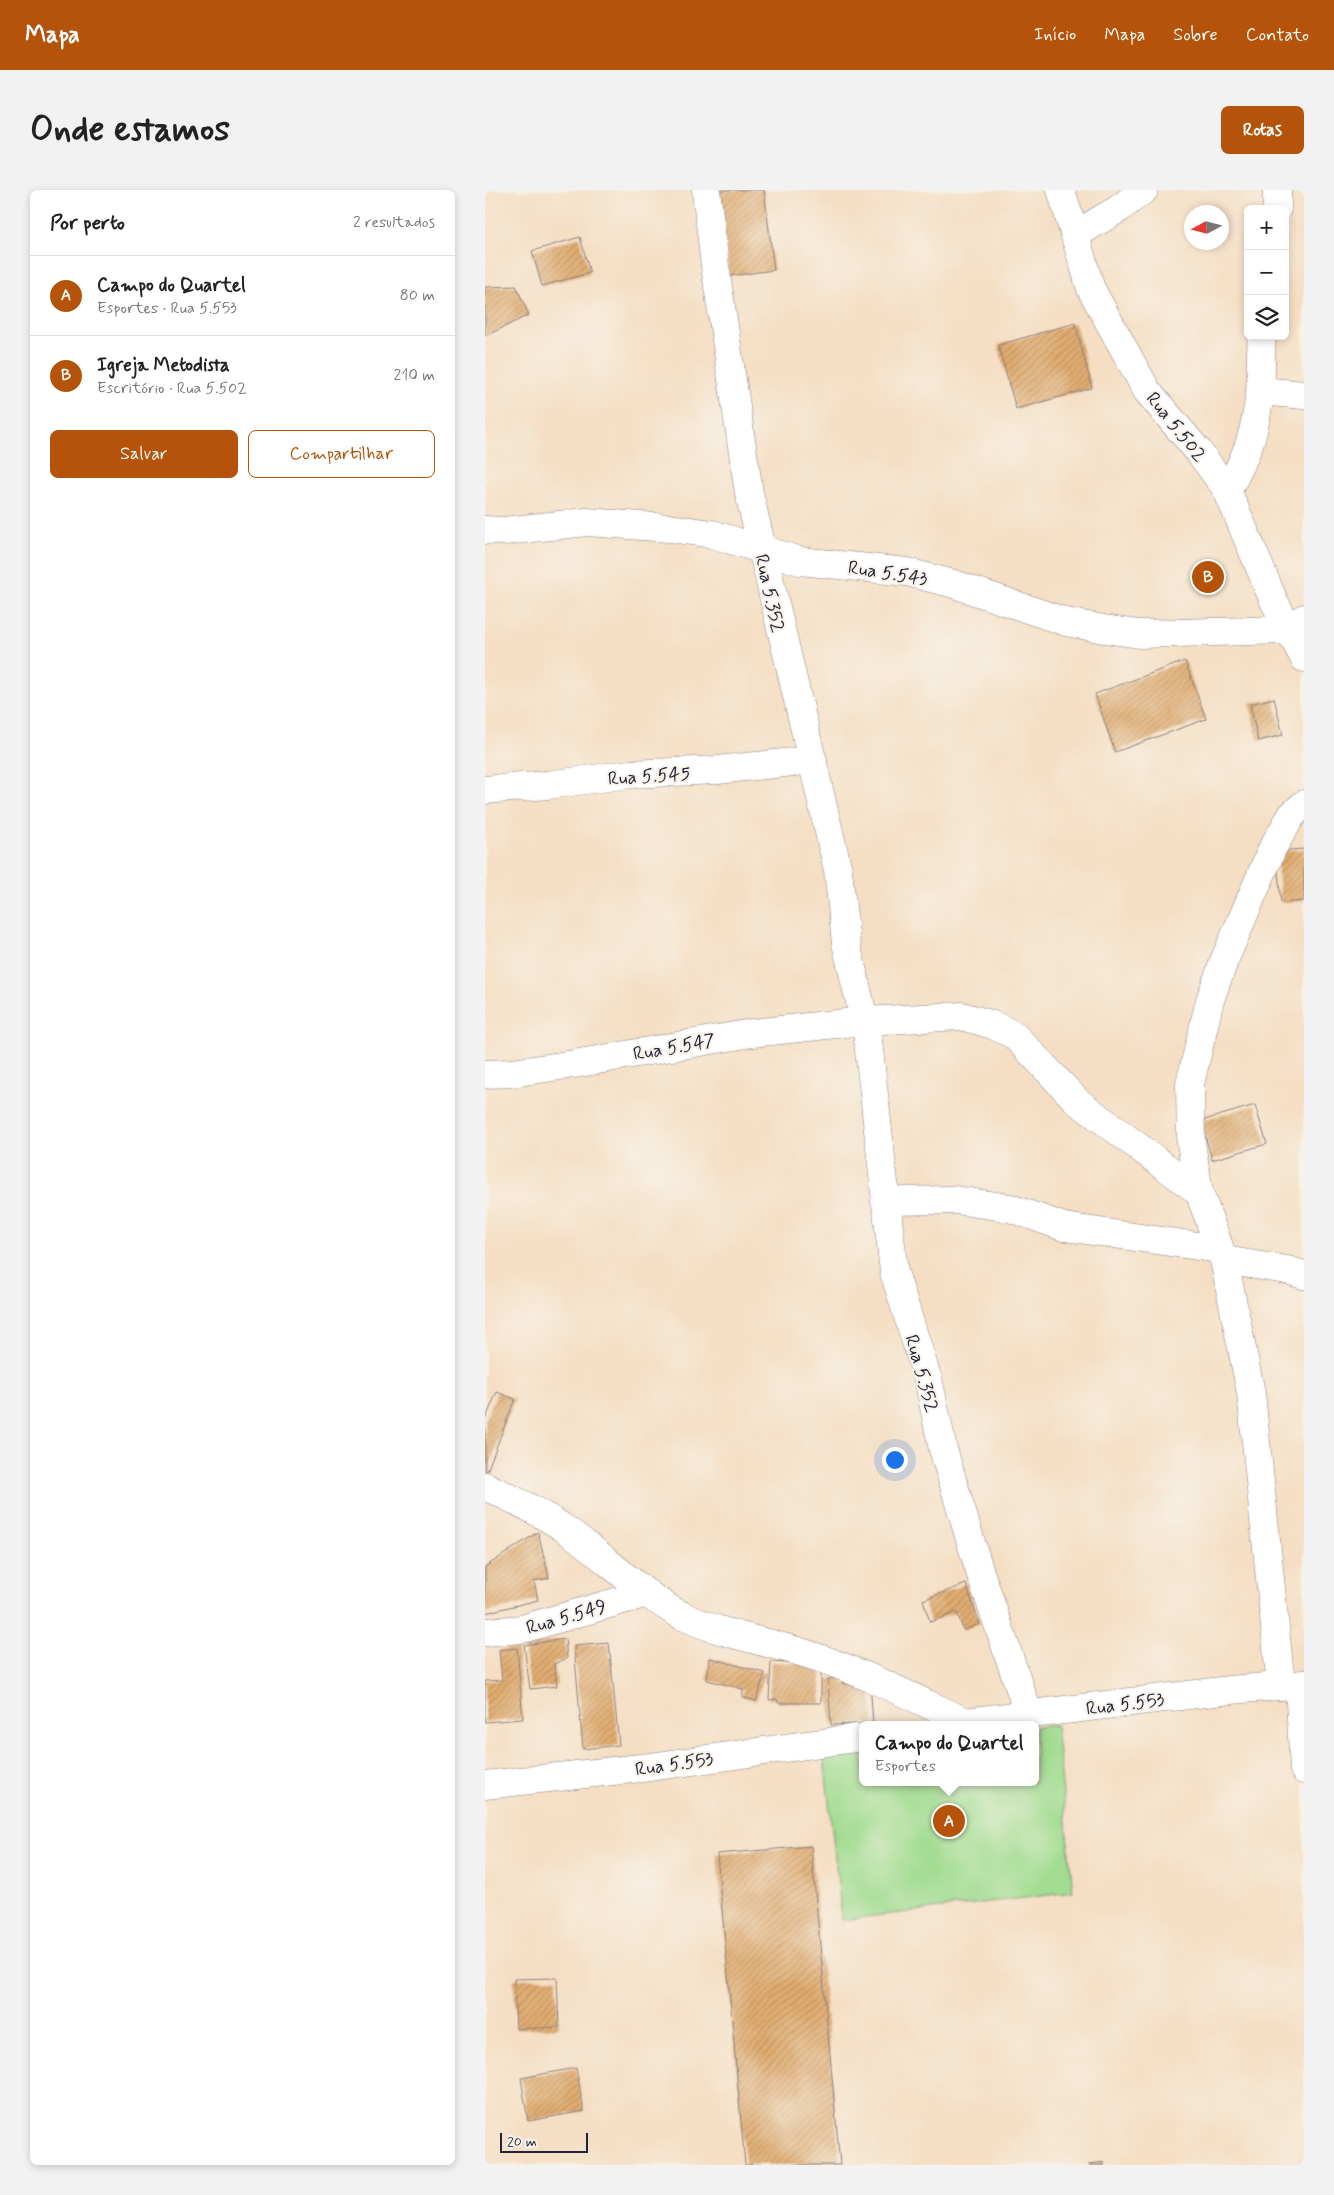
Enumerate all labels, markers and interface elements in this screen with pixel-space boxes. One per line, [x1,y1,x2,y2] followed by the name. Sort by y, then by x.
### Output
[25,20,80,51] text: Mapa
[1034,23,1076,47] text: Início
[1104,23,1145,47] text: Mapa
[1173,23,1218,47] text: Sobre
[1246,23,1309,47] text: Contato
[1221,106,1304,154] button: Rotas
[30,107,230,153] text: Onde estamos
[1184,205,1229,250] north arrow
[1244,205,1289,340] map controls
[1244,205,1289,250] button: +
[50,209,125,237] text: Por perto
[353,212,435,233] text: 2 resultados
[1244,250,1289,295] button: −
[97,273,246,298] text: Campo do Quartel
[61,285,71,306] text: A
[400,285,435,306] text: 80 m
[1244,295,1289,340] button: layers
[97,298,237,319] text: Esportes · Rua 5.553
[97,353,230,378] text: Igreja Metodista
[61,365,71,386] text: B
[394,365,435,386] text: 210 m
[97,378,247,399] text: Escritório · Rua 5.502
[1140,387,1212,467] street label: Rua 5.502
[50,430,238,478] button: Salvar
[248,430,435,478] button: Compartilhar
[748,552,791,635] street label: Rua 5.352
[846,555,930,592] street label: Rua 5.543
[1192,558,1224,596] pin: B
[607,761,691,792] street label: Rua 5.545
[631,1028,717,1067] street label: Rua 5.547
[899,1332,945,1415] street label: Rua 5.352
[882,1447,908,1473] your location
[523,1594,609,1641] street label: Rua 5.549
[1085,1687,1166,1722] street label: Rua 5.553
[859,1721,1039,1786] popup
[875,1731,1023,1756] text: Campo do Quartel
[634,1747,715,1782] street label: Rua 5.553
[875,1756,936,1777] text: Esportes
[933,1802,965,1840] pin: A
[500,2130,587,2153] scale bar
[507,2133,537,2151] text: 20 m

